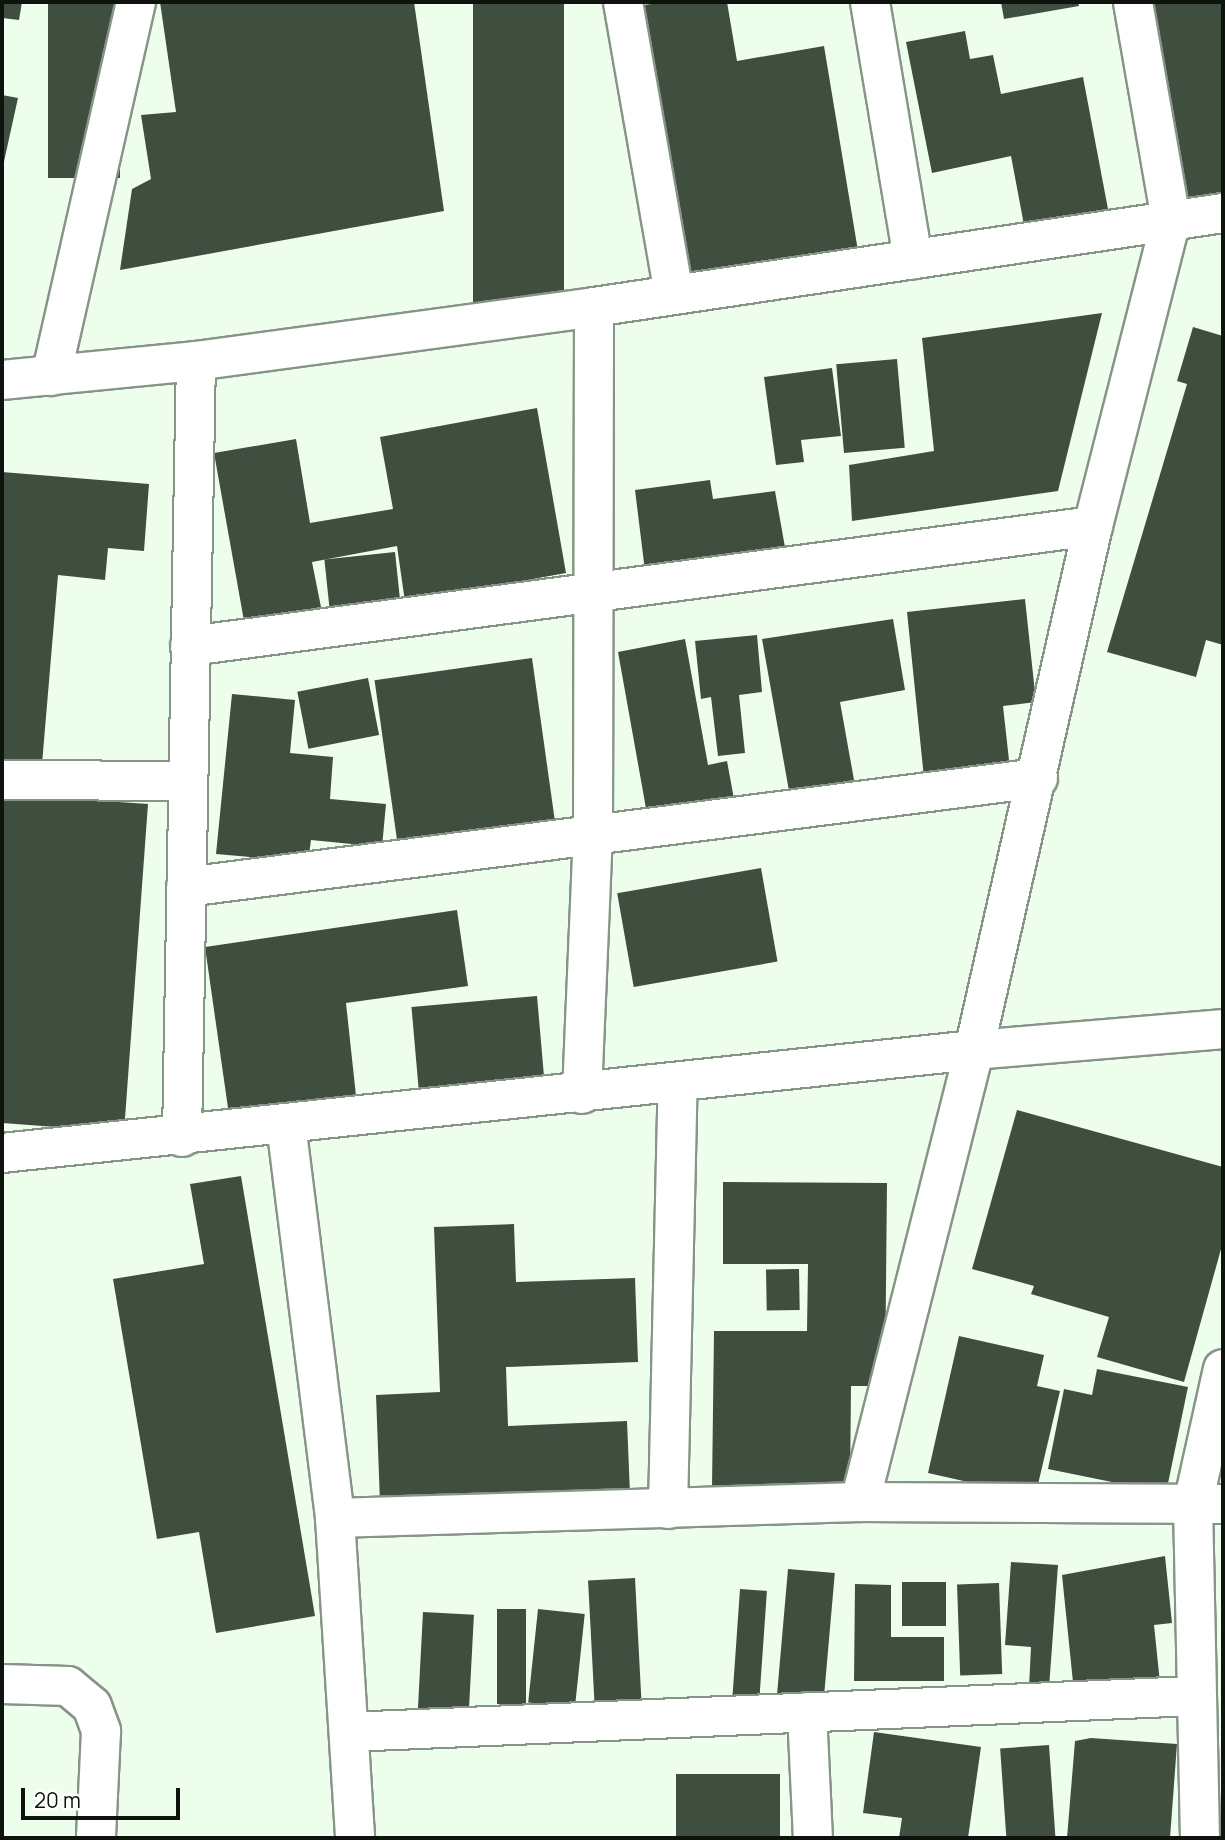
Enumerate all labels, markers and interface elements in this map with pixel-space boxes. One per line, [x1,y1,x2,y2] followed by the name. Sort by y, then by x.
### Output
[24,1773,184,1817] scale bar
[34,1786,81,1814] text: 20 m

